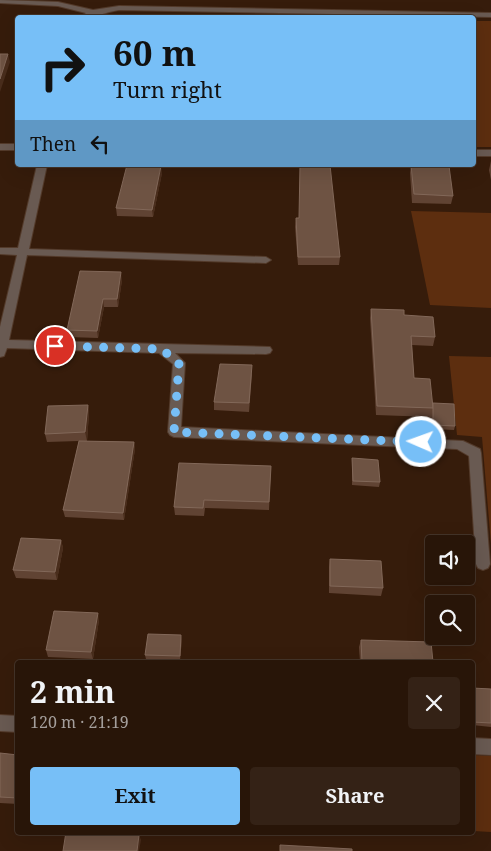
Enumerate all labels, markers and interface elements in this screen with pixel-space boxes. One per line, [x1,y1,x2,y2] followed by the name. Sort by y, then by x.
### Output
[113,29,196,76] text: 60 m
[30,35,95,100] icon: right
[113,74,222,104] text: Turn right
[86,130,114,158] icon: left
[30,131,76,157] text: Then
[34,325,76,367] pin
[41,332,69,360] icon: arrive
[394,415,446,467] position arrow
[425,535,475,645] map controls
[425,535,475,585] button: sound
[425,595,475,645] button: search
[30,671,115,712] text: 2 min
[408,677,460,729] button: close
[30,711,129,733] text: 120 m · 21:19
[30,767,240,825] button: Exit
[250,767,460,825] button: Share

